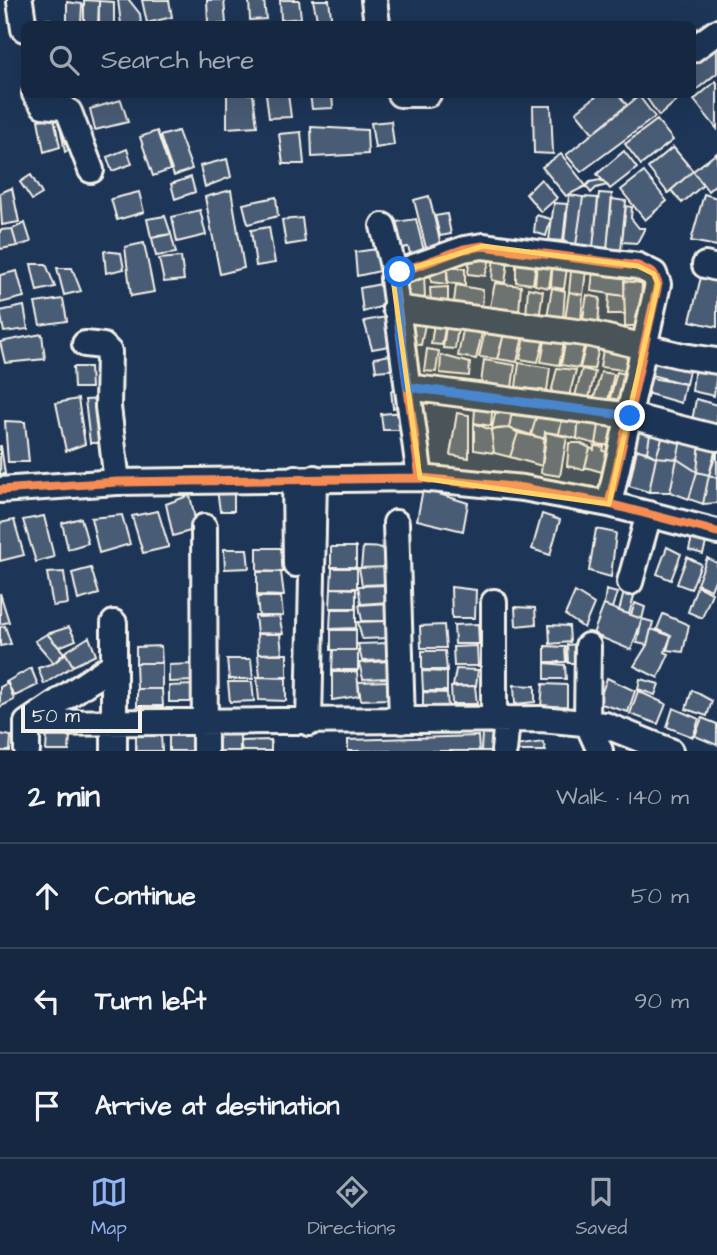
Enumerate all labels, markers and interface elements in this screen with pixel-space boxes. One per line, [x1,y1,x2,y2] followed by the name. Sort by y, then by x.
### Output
[21,21,696,98] search box
[45,41,83,79] icon: search
[101,42,254,78] text: Search here
[384,256,415,287] route start
[614,400,645,431] route end
[21,702,142,734] scale bar
[32,703,80,730] text: 50 m
[28,776,100,818] text: 2 min
[556,781,689,813] text: Walk · 140 m
[28,877,66,915] icon: ahead
[95,878,196,914] text: Continue
[631,880,689,912] text: 50 m
[28,982,66,1020] icon: left
[95,983,206,1019] text: Turn left
[634,985,689,1017] text: 90 m
[28,1087,66,1125] icon: arrive
[95,1088,340,1124] text: Arrive at destination
[90,1173,128,1242] tab: Map
[307,1173,396,1242] tab: Directions
[575,1173,627,1242] tab: Saved

